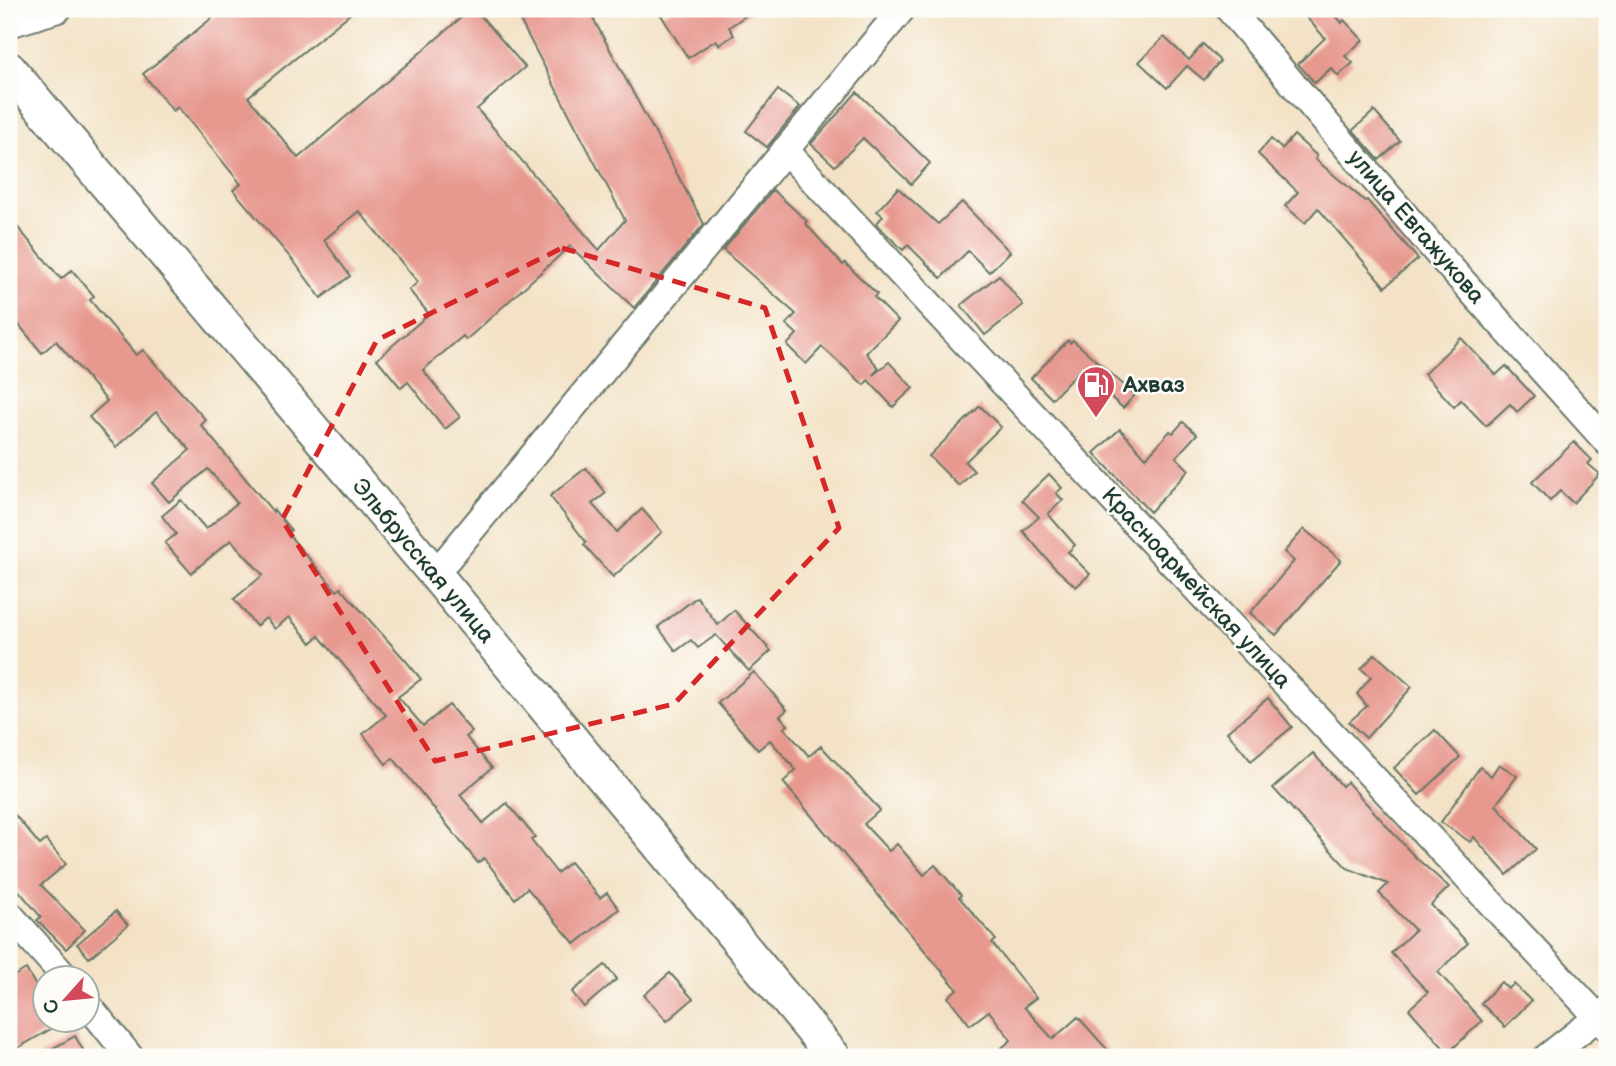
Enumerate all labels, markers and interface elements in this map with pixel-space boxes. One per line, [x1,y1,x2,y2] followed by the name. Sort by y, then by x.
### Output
[1341,144,1491,310] street label: улица Евгажукова
[1075,364,1117,419] fuel station icon: Ахваз
[1122,371,1185,399] place label: Ахваз
[346,473,500,650] street label: Эльбрусская улица
[1095,482,1297,695] street label: Красноармейская улица
[32,964,102,1034] north arrow
[39,995,65,1017] text: С

